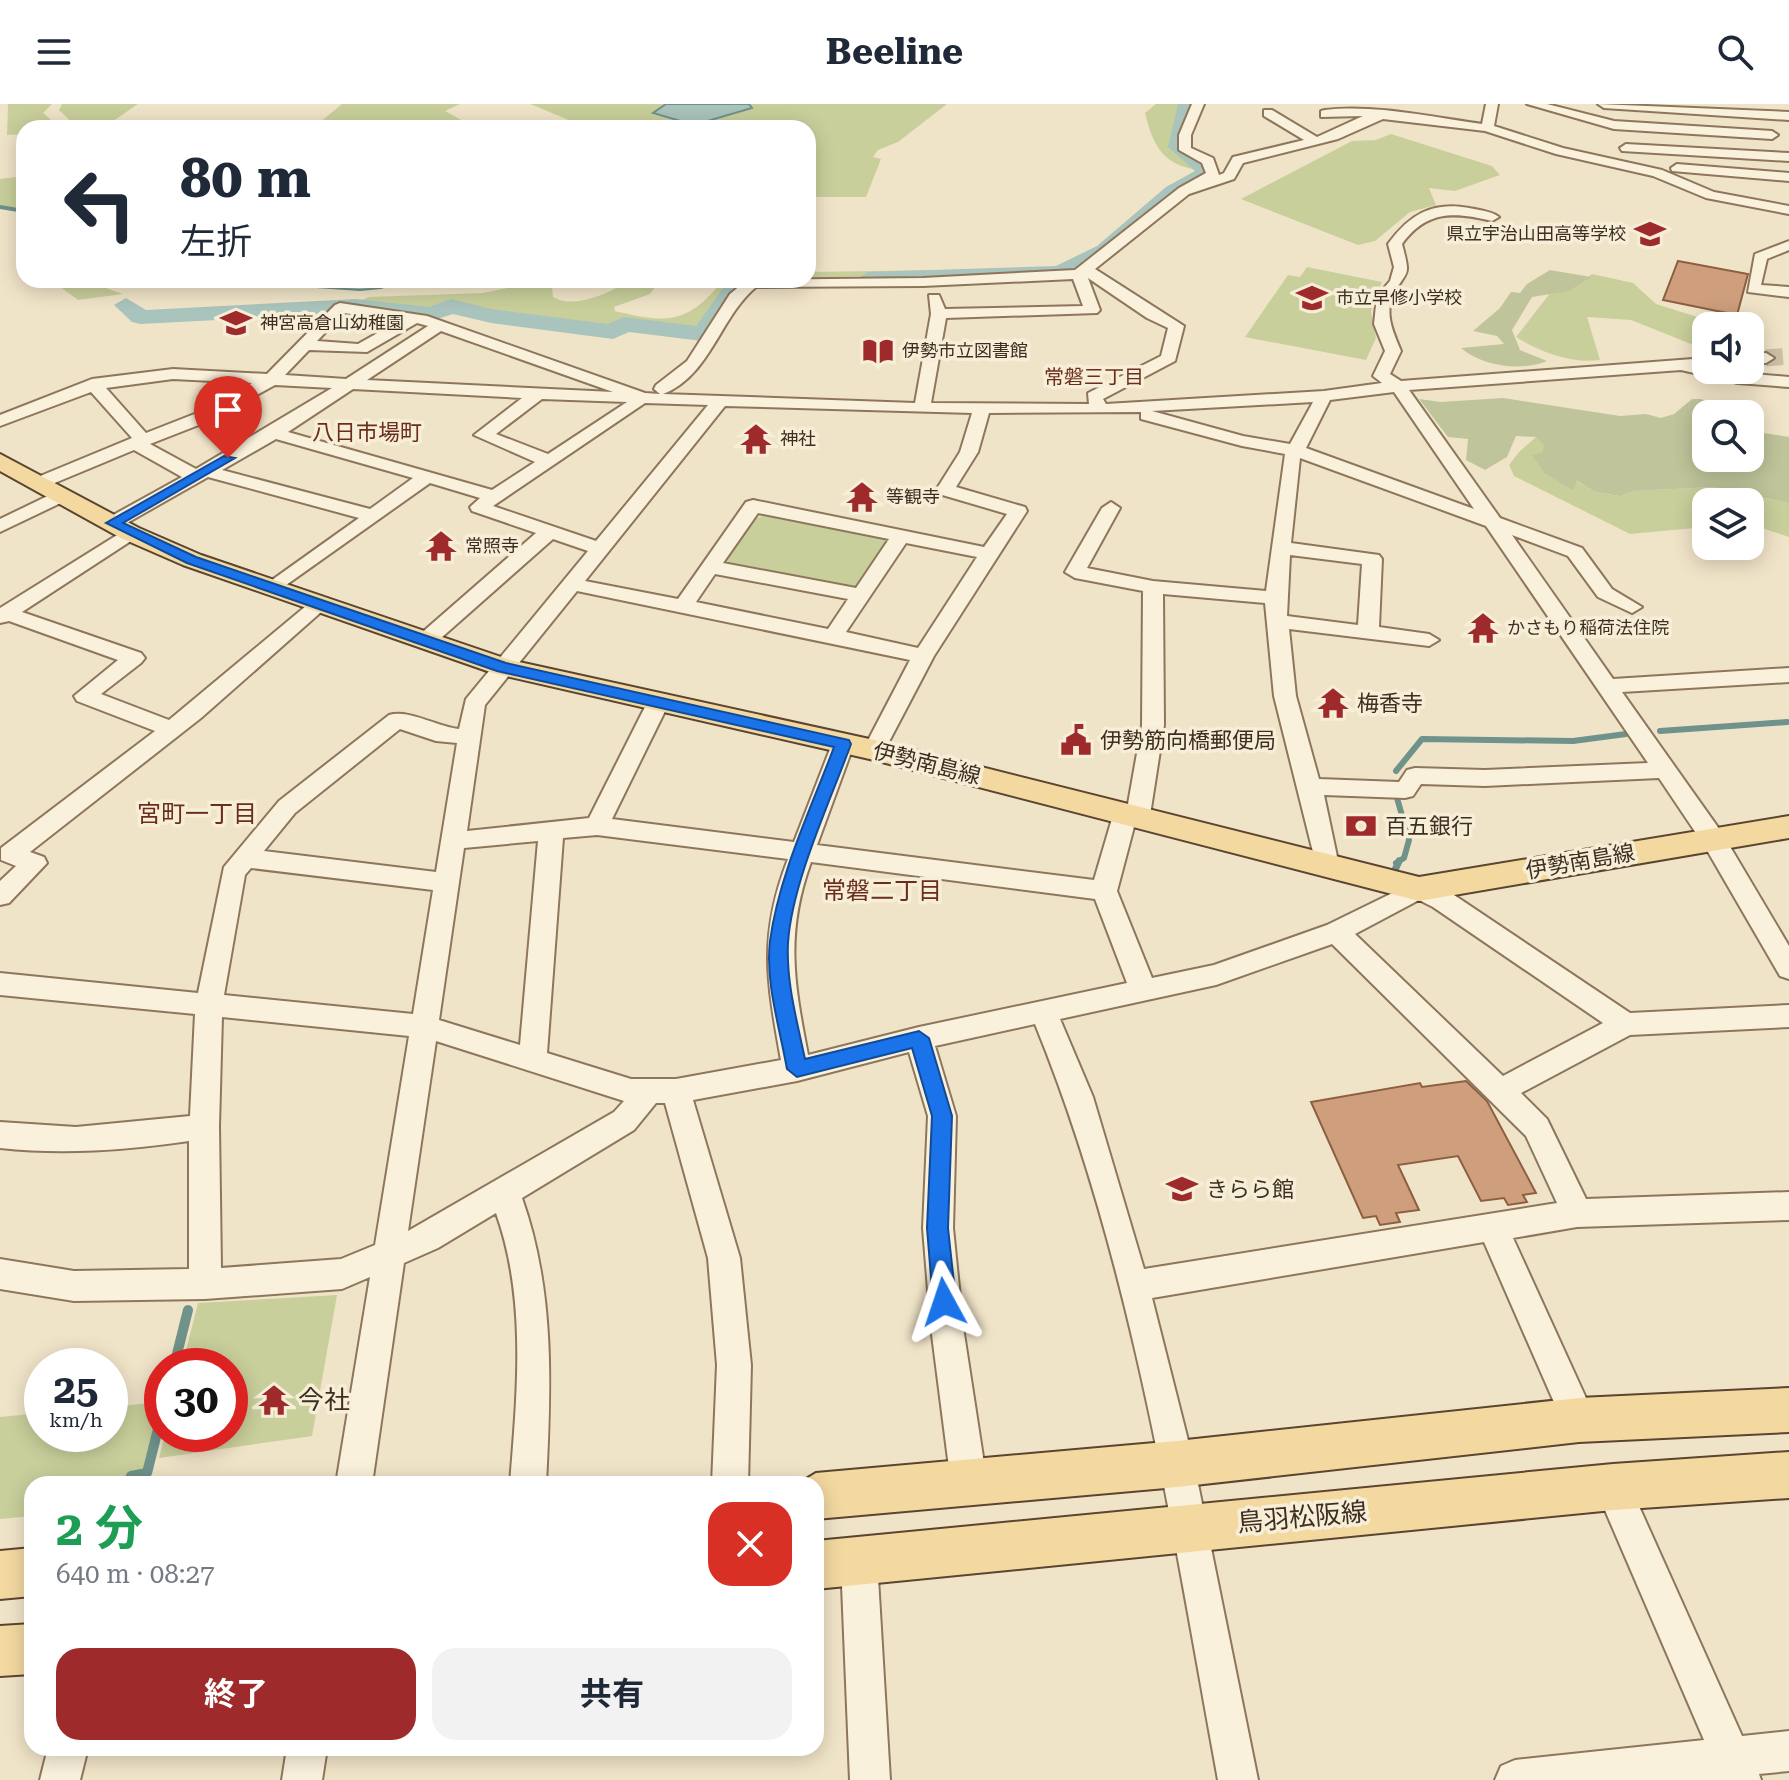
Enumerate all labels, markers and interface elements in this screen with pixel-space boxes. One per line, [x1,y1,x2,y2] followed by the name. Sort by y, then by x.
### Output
[32,30,76,74] icon: menu
[1713,30,1757,74] icon: search
[826,31,963,73] text: Beeline
[180,145,311,211] text: 80 m
[48,152,152,256] icon: left
[1633,217,1667,251] school or university icon: 県立宇治山田高等学校
[180,221,252,263] text: 左折
[1446,223,1626,244] place label: 県立宇治山田高等学校
[1295,281,1329,315] school or university icon: 市立早修小学校
[1336,287,1462,308] place label: 市立早修小学校
[219,306,253,340] school or university icon: 神宮高倉山幼稚園
[260,312,404,333] place label: 神宮高倉山幼稚園
[1692,312,1764,560] map controls
[1692,312,1764,384] button: sound
[861,334,895,368] library icon: 伊勢市立図書館
[902,340,1028,361] place label: 伊勢市立図書館
[1044,365,1144,389] district label: 常磐三丁目
[194,376,262,458] pin
[206,388,250,432] icon: arrive
[1692,400,1764,472] button: search
[312,420,422,445] district label: 八日市場町
[739,422,773,456] temple icon: 神社
[780,428,816,449] place label: 神社
[845,480,879,514] temple icon: 等観寺
[886,486,940,507] place label: 等観寺
[1692,488,1764,560] button: layers
[424,529,458,563] temple icon: 常照寺
[465,535,519,556] place label: 常照寺
[1466,611,1500,645] temple icon: かさもり稲荷法住院
[1507,617,1669,638] place label: かさもり稲荷法住院
[1316,686,1350,720] temple icon: 梅香寺
[1357,691,1423,716] place label: 梅香寺
[1059,723,1093,757] public building icon: 伊勢筋向橋郵便局
[1100,728,1276,753] place label: 伊勢筋向橋郵便局
[870,738,983,789] street label: 伊勢南島線
[137,800,257,828] district label: 宮町一丁目
[1344,809,1378,843] bank icon: 百五銀行
[1385,814,1473,839] place label: 百五銀行
[1524,840,1636,883] street label: 伊勢南島線
[822,877,942,905] district label: 常磐二丁目
[1165,1172,1199,1206] school or university icon: きらら館
[1206,1177,1294,1202] place label: きらら館
[902,1260,986,1344] position arrow
[144,1348,248,1452] speed limit sign: 30
[54,1366,98,1413] text: 25
[257,1383,291,1417] temple icon: 今社
[298,1385,350,1415] place label: 今社
[49,1408,103,1432] text: km/h
[1236,1496,1368,1538] street label: 鳥羽松阪線
[56,1501,143,1557] text: 2 分
[708,1502,792,1586] button: close
[56,1559,215,1589] text: 640 m · 08:27
[56,1648,416,1740] button: 終了
[432,1648,792,1740] button: 共有

